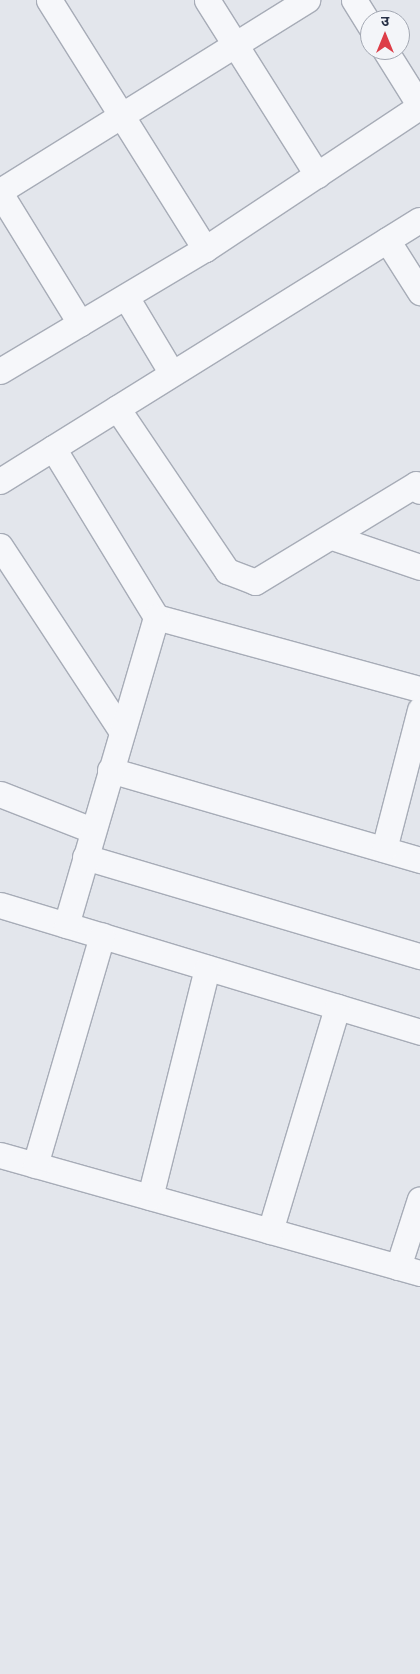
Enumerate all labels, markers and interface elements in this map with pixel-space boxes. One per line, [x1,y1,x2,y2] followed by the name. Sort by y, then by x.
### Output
[360,10,410,60] north arrow
[381,12,389,30] text: उ

